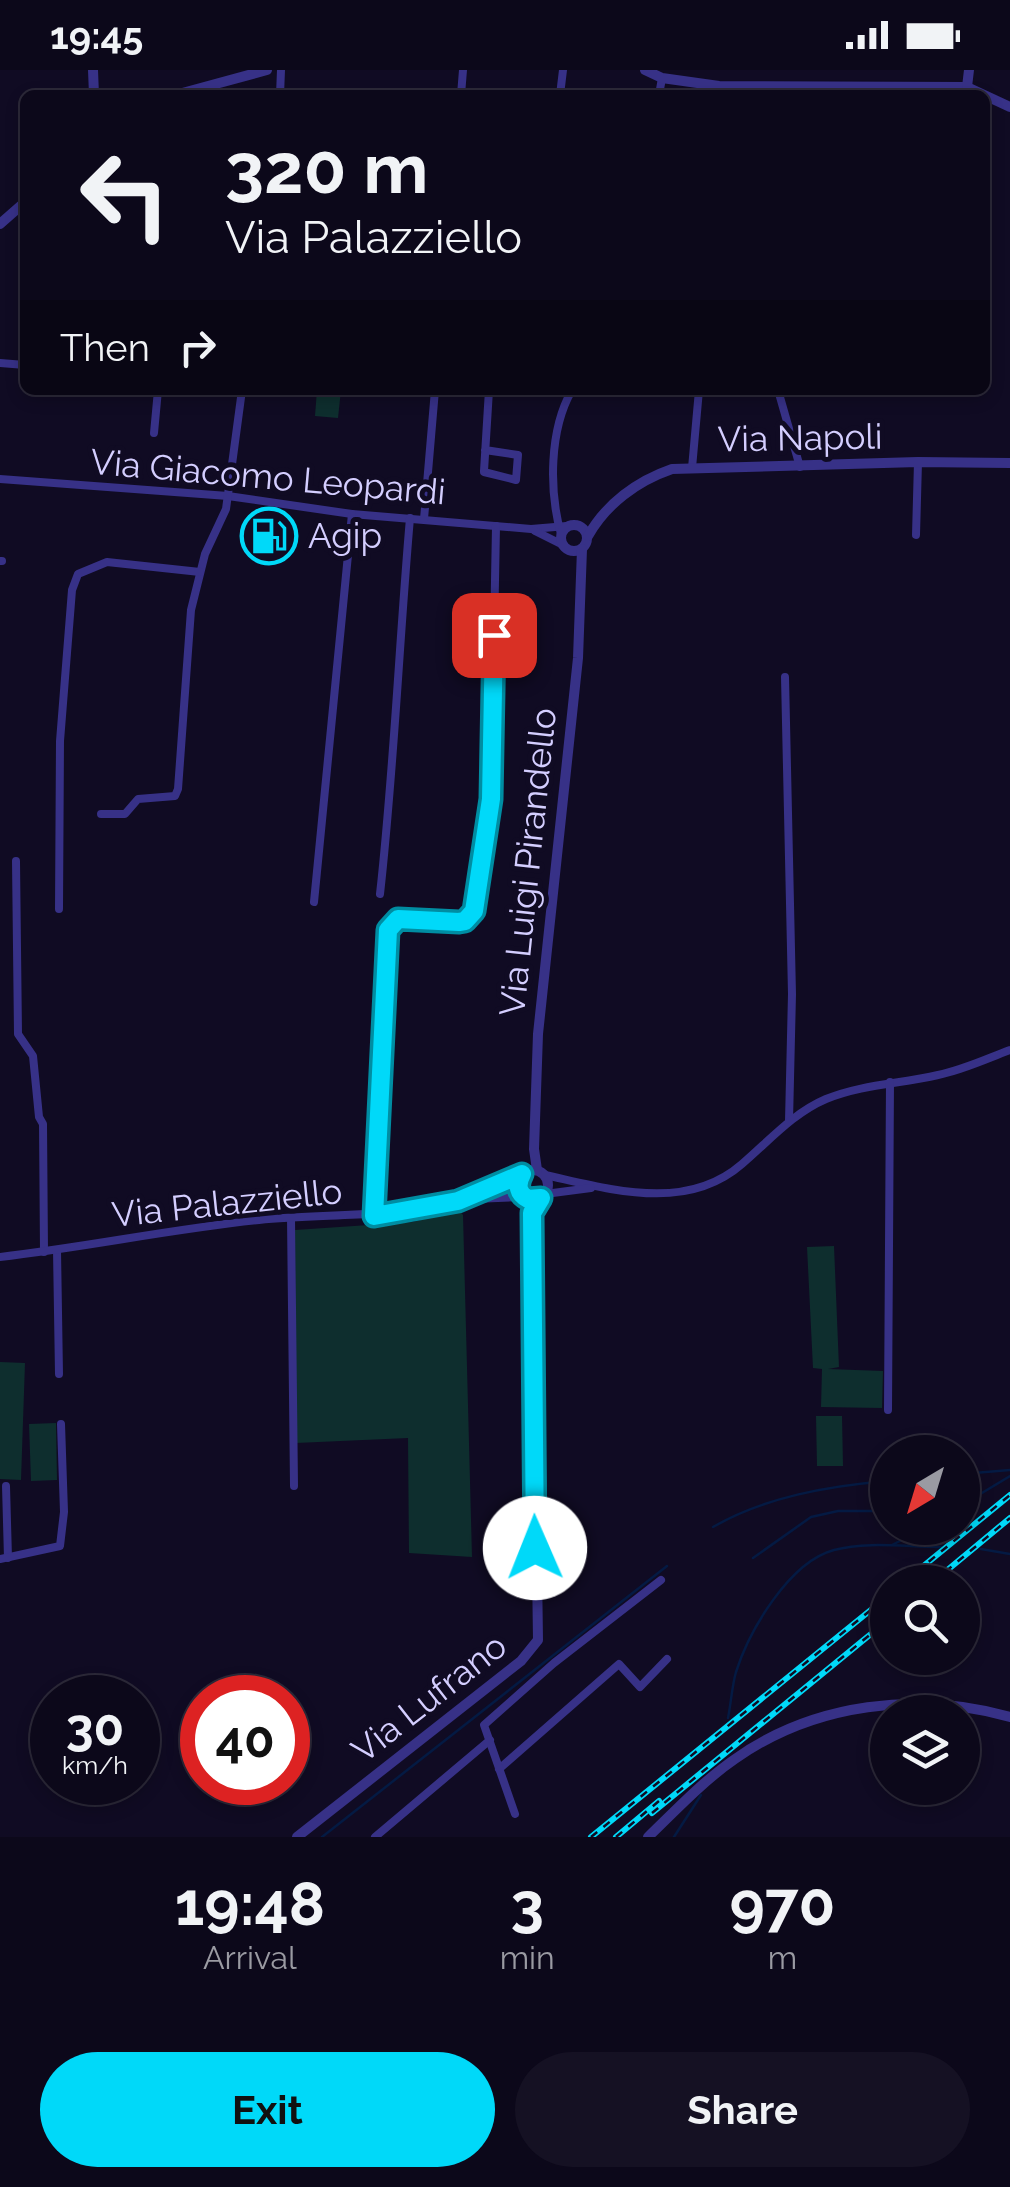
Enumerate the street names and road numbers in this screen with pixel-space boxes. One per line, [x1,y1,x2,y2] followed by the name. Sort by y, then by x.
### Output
[717,416,883,459] street label: Via Napoli
[89,441,447,512] street label: Via Giacomo Leopardi
[491,706,564,1018] street label: Via Luigi Pirandello
[110,1170,344,1235] street label: Via Palazziello
[343,1625,514,1771] street label: Via Lufrano

